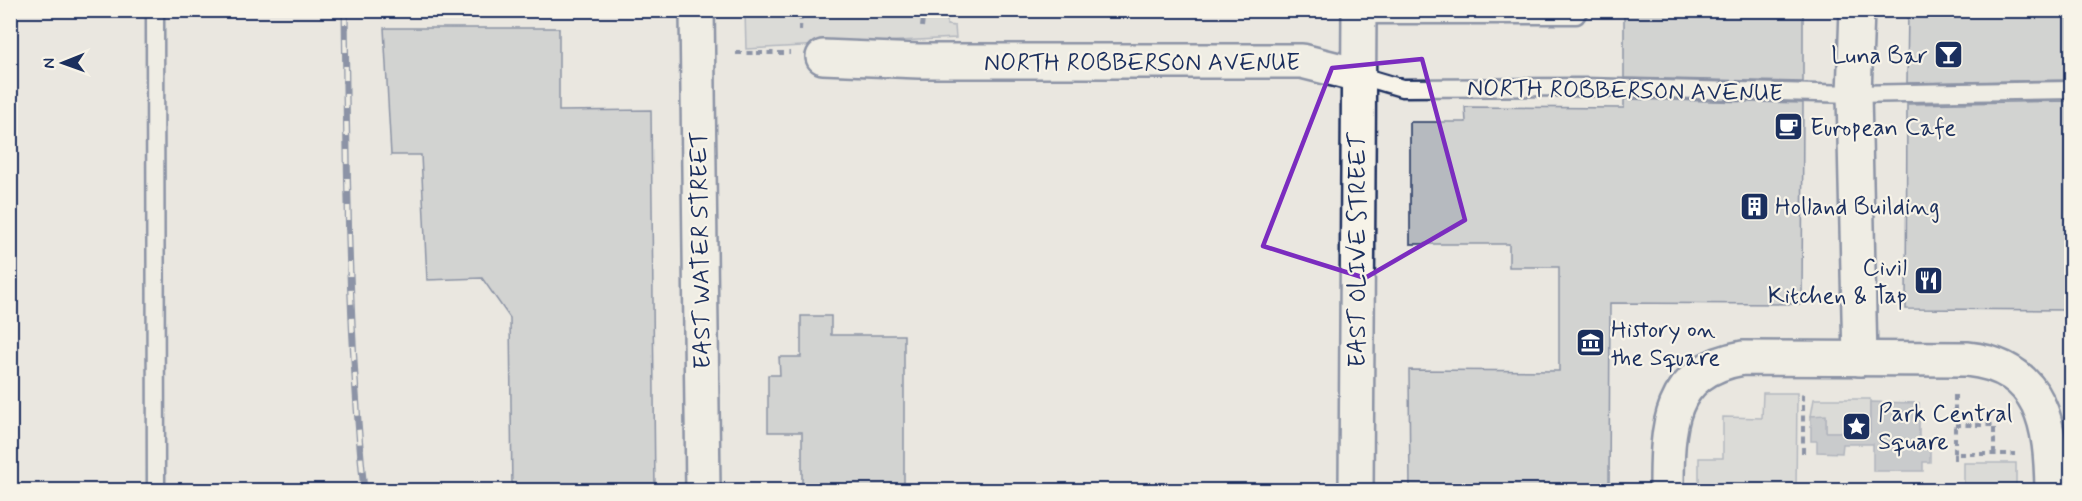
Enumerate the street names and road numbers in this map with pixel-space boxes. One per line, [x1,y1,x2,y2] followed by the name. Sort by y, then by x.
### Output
[984,48,1300,79] street label: NORTH ROBBERSON AVENUE
[1467,73,1783,110] street label: NORTH ROBBERSON AVENUE
[684,131,719,369] street label: EAST WATER STREET
[1343,132,1374,367] street label: EAST OLIVE STREET

